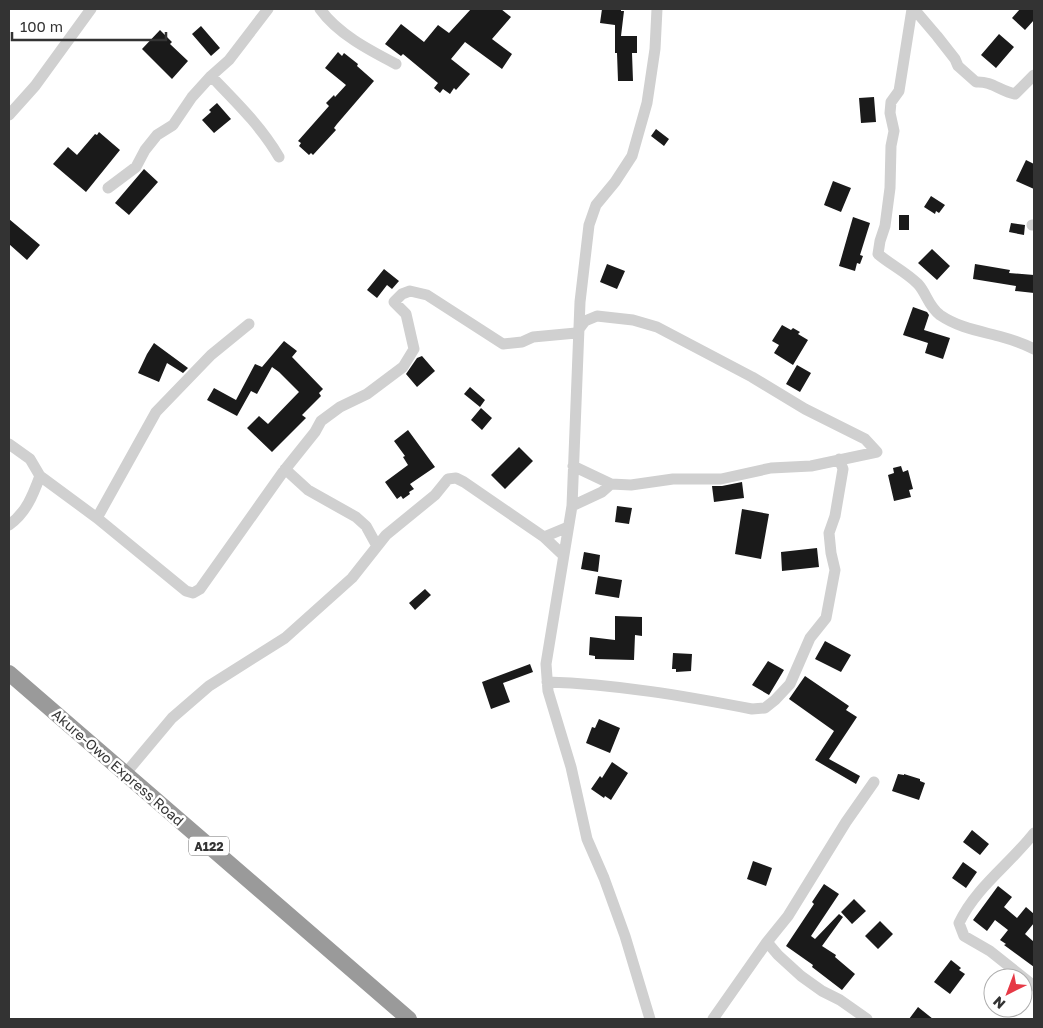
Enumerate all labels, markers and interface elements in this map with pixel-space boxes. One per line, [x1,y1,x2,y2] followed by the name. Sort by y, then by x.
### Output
[12,10,166,42] scale bar
[20,17,63,35] text: 100 m
[49,705,187,829] street label: Akure-Owo Express Road
[189,836,229,856] road number: A122
[983,968,1033,1018] north arrow
[989,993,1009,1013] text: N

